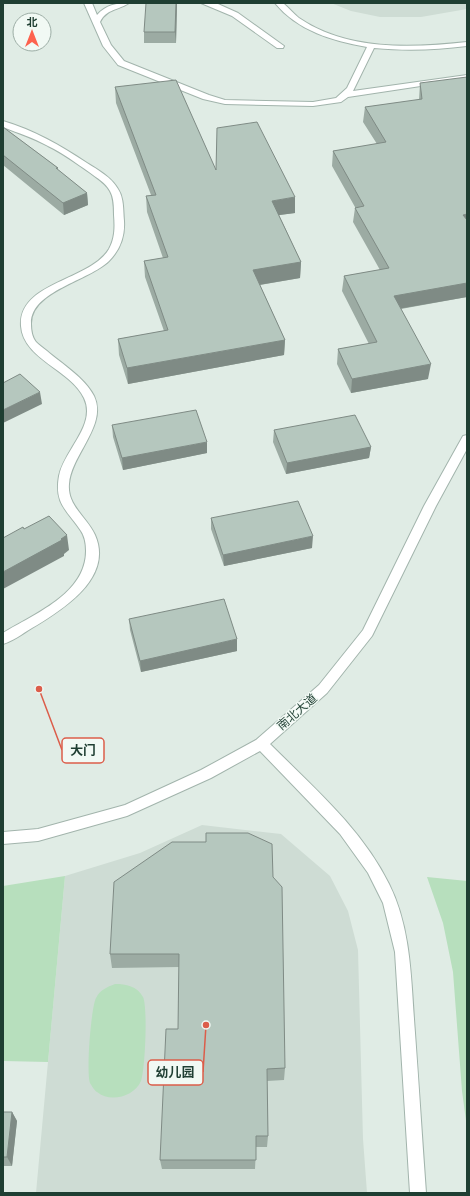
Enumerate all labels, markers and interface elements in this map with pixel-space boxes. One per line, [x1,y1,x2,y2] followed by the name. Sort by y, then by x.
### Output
[12,12,52,52] north arrow
[27,14,38,29] text: 北
[273,689,320,734] street label: 南北大道
[62,738,104,763] callout: 大门
[70,741,96,759] text: 大门
[148,1060,203,1085] callout: 幼儿园
[155,1063,195,1081] text: 幼儿园

